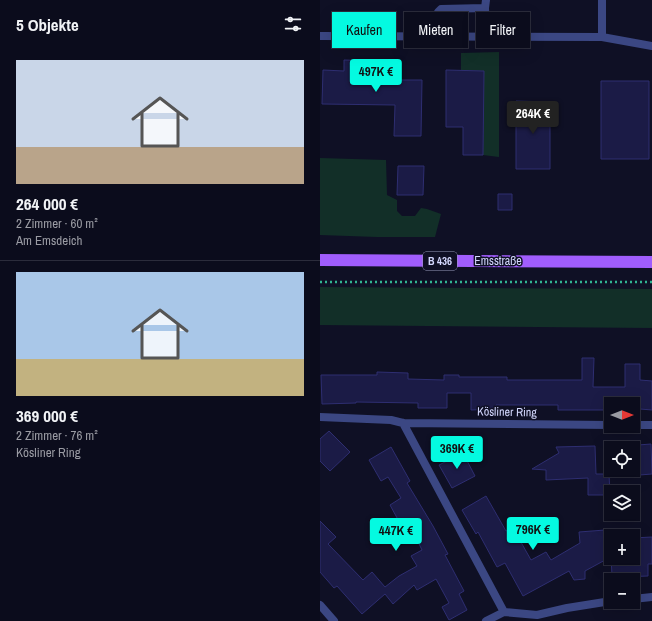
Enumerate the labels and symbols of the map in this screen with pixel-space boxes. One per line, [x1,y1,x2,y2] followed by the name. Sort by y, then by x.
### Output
[343,59,409,93] pin: 497K €
[500,101,566,135] pin: 264K €
[423,252,457,270] road number: B 436
[474,253,522,269] street label: Emsstraße
[604,397,640,433] north arrow
[477,403,537,421] street label: Kösliner Ring
[424,436,490,470] pin: 369K €
[500,517,566,551] pin: 796K €
[363,518,429,552] pin: 447K €

